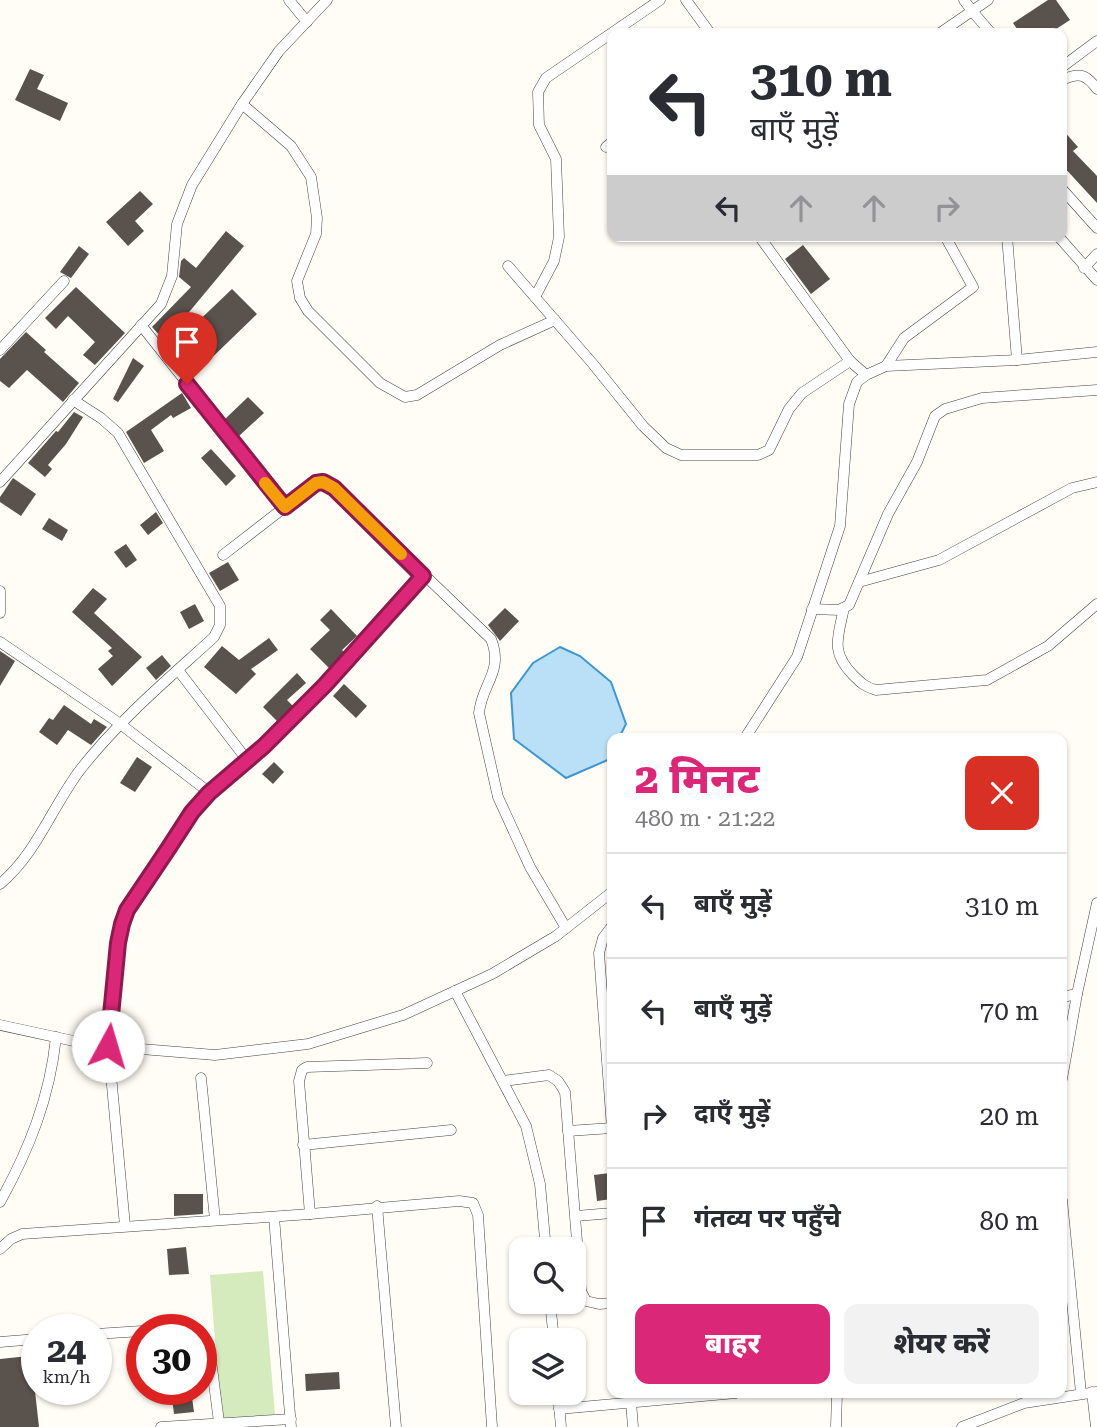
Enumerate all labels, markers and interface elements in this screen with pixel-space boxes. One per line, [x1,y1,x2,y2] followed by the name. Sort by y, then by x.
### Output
[750,51,892,108] text: 310 m
[635,56,726,147] icon: left
[750,110,839,148] text: बाएँ मुड़ें
[709,189,747,227] icon: left
[782,189,820,227] icon: ahead
[855,189,893,227] icon: ahead
[928,189,966,227] icon: right
[157,312,217,384] pin
[168,323,206,361] icon: arrive
[635,754,760,803] text: 2 मिनट
[965,756,1039,830] button: close
[635,805,775,832] text: 480 m · 21:22
[635,887,673,925] icon: left
[694,888,772,918] text: बाएँ मुड़ें
[965,891,1039,921] text: 310 m
[635,992,673,1030] icon: left
[694,993,772,1023] text: बाएँ मुड़ें
[980,996,1039,1026] text: 70 m
[71,1009,145,1083] position arrow
[635,1097,673,1135] icon: right
[694,1098,770,1128] text: दाएँ मुड़ें
[980,1101,1039,1131] text: 20 m
[635,1202,673,1240] icon: arrive
[694,1203,841,1233] text: गंतव्य पर पहुँचे
[980,1206,1039,1236] text: 80 m
[509,1237,586,1405] map controls
[509,1237,586,1314] button: search
[635,1304,830,1384] button: बाहर
[844,1304,1039,1384] button: शेयर करें
[126,1314,217,1405] speed limit sign: 30
[509,1328,586,1405] button: layers
[47,1330,86,1371] text: 24
[42,1366,91,1387] text: km/h

